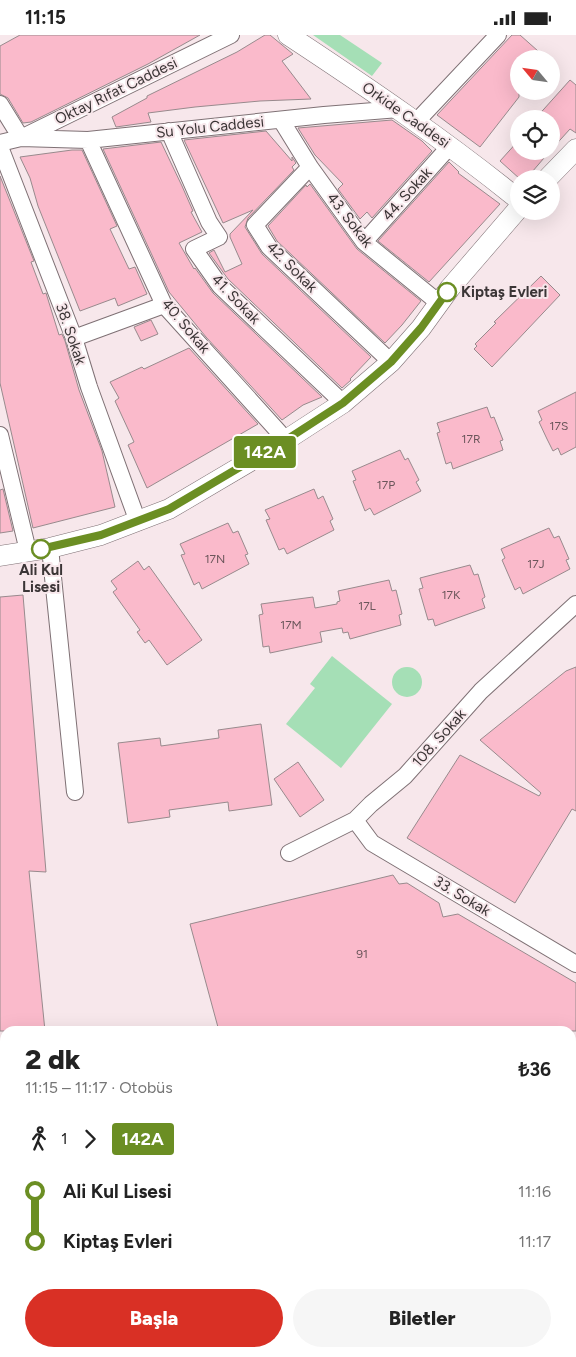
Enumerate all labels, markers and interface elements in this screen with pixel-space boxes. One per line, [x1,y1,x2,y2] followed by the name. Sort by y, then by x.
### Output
[25,6,66,29] text: 11:15
[510,50,560,100] north arrow
[510,50,560,220] map controls
[52,54,180,128] street label: Oktay Rıfat Caddesi
[359,78,453,152] street label: Orkide Caddesi
[510,110,560,160] button: locate
[155,112,265,142] street label: Su Yolu Caddesi
[378,163,436,224] street label: 44. Sokak
[510,170,560,220] button: layers
[323,189,377,251] street label: 43. Sokak
[263,238,322,297] street label: 42. Sokak
[208,270,265,328] street label: 41. Sokak
[437,282,457,302] marker: Kiptaş Evleri
[461,283,547,301] place label: Kiptaş Evleri
[158,295,214,358] street label: 40. Sokak
[52,301,90,368] street label: 38. Sokak
[550,419,568,433] house number: 17S
[462,432,480,446] house number: 17R
[230,436,300,468] line badge: 142A
[244,441,286,463] text: 142A
[377,478,395,492] house number: 17P
[31,539,51,559] marker: Ali Kul Lisesi
[205,552,225,566] house number: 17N
[527,557,545,571] house number: 17J
[19,561,63,596] place label: Ali Kul Lisesi
[442,588,461,602] house number: 17K
[358,599,377,613] house number: 17L
[280,618,302,632] house number: 17M
[408,705,470,771] street label: 108. Sokak
[430,872,494,920] street label: 33. Sokak
[356,947,368,961] house number: 91
[25,1042,81,1076] text: 2 dk
[519,1058,551,1081] text: ₺36
[25,1078,173,1097] text: 11:15 – 11:17 · Otobüs
[25,1125,53,1153] icon: walk
[76,1125,104,1153] icon: forward
[122,1128,164,1150] text: 142A
[61,1129,68,1148] text: 1
[63,1180,172,1203] text: Ali Kul Lisesi
[518,1182,551,1201] text: 11:16
[63,1230,172,1253] text: Kiptaş Evleri
[519,1232,551,1251] text: 11:17
[25,1289,283,1347] button: Başla
[293,1289,551,1347] button: Biletler

